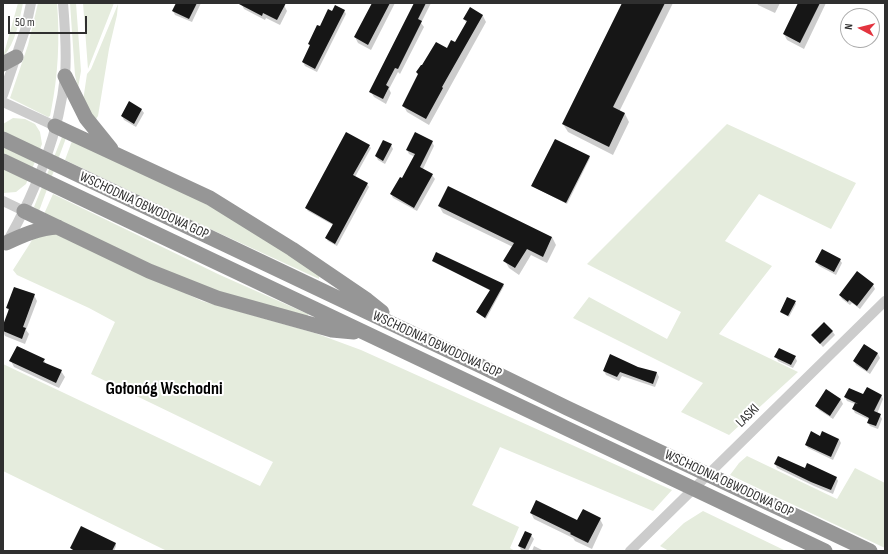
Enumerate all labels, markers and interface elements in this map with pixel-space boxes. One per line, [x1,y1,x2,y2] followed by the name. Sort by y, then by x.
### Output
[10,8,89,34] scale bar
[840,8,880,48] north arrow
[15,15,35,30] text: 50 m
[842,23,855,30] text: N
[77,169,211,243] street label: WSCHODNIA OBWODOWA GOP
[370,308,504,382] street label: WSCHODNIA OBWODOWA GOP
[105,378,223,400] district label: Gołonóg Wschodni
[733,401,763,431] street label: LASKI
[662,447,796,521] street label: WSCHODNIA OBWODOWA GOP

